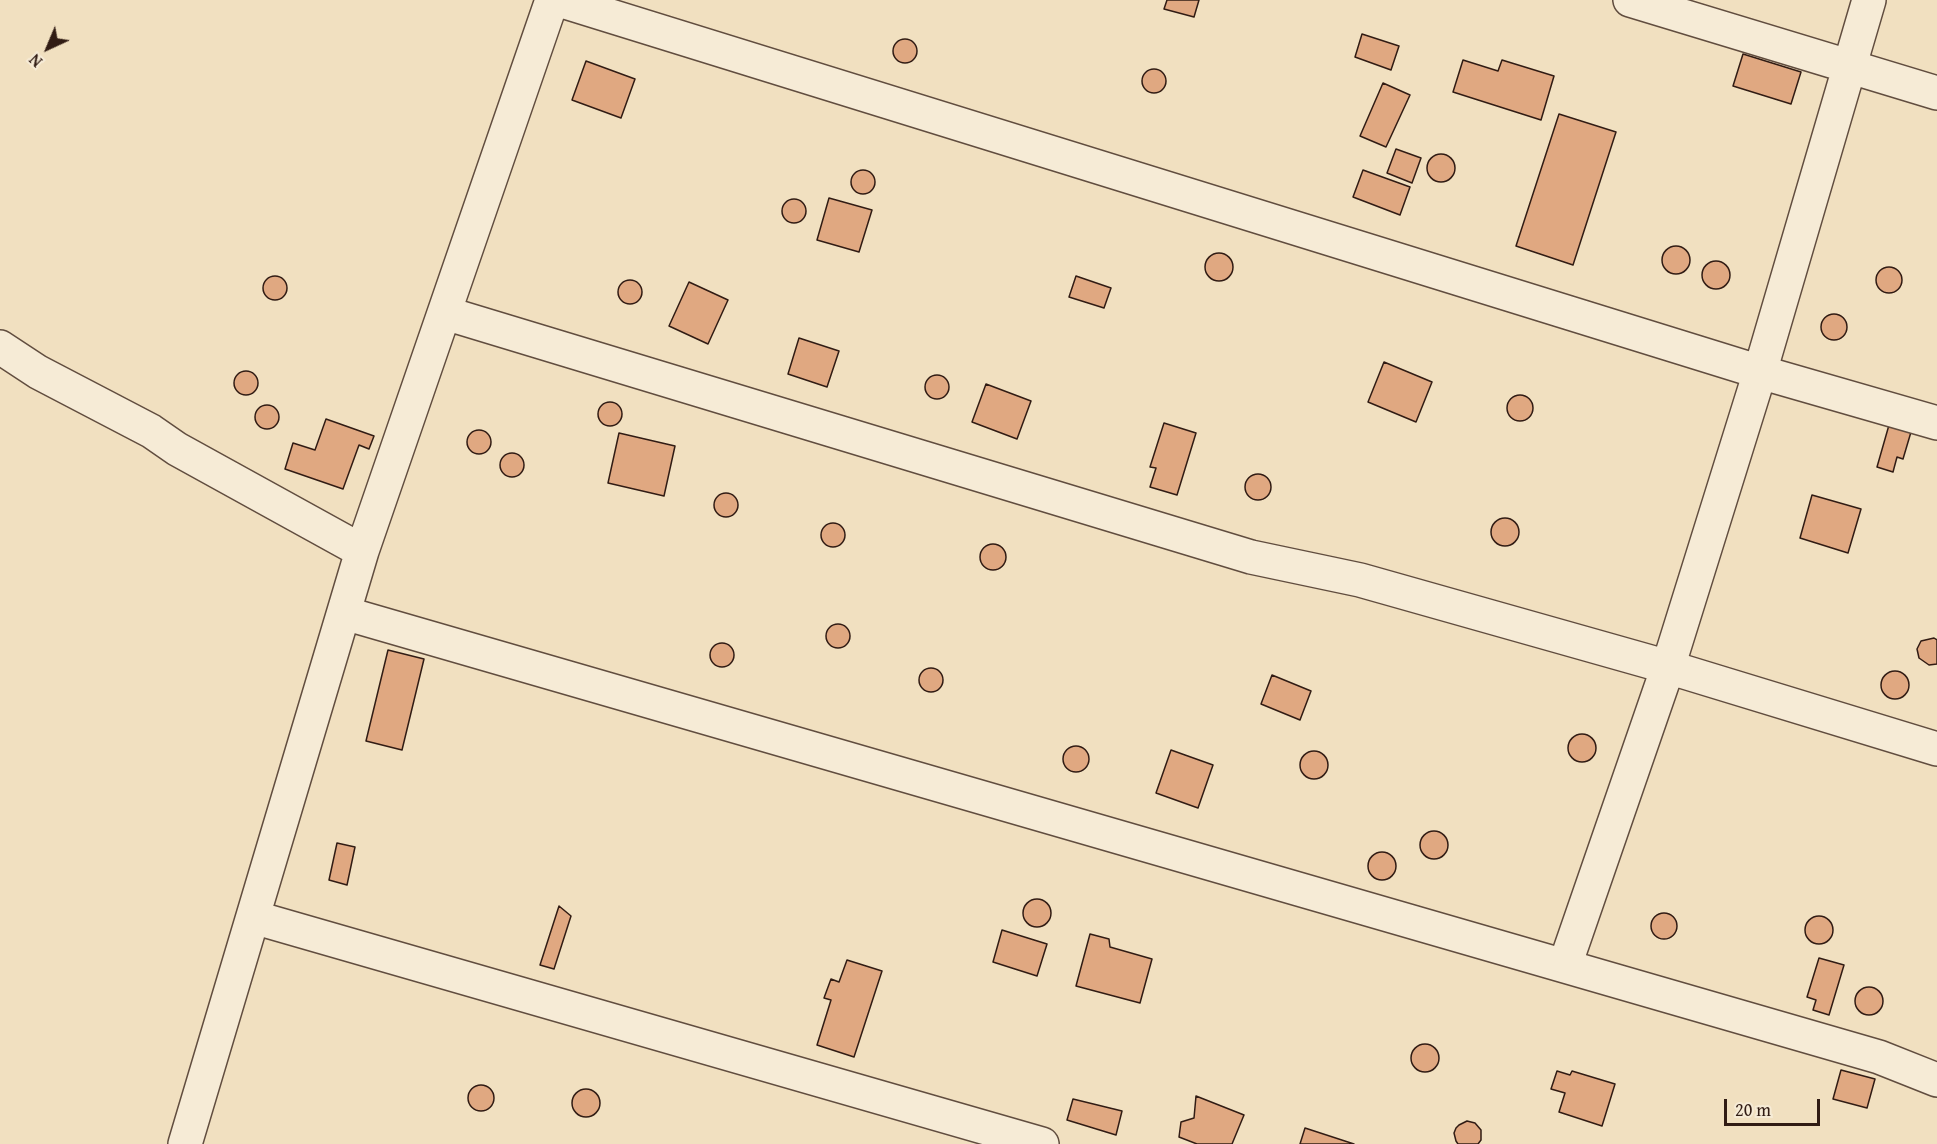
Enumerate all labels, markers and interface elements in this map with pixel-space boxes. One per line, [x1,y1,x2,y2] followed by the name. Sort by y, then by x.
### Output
[18,18,78,78] north arrow
[23,49,48,73] text: N
[1727,1087,1823,1125] scale bar
[1735,1096,1771,1123] text: 20 m

